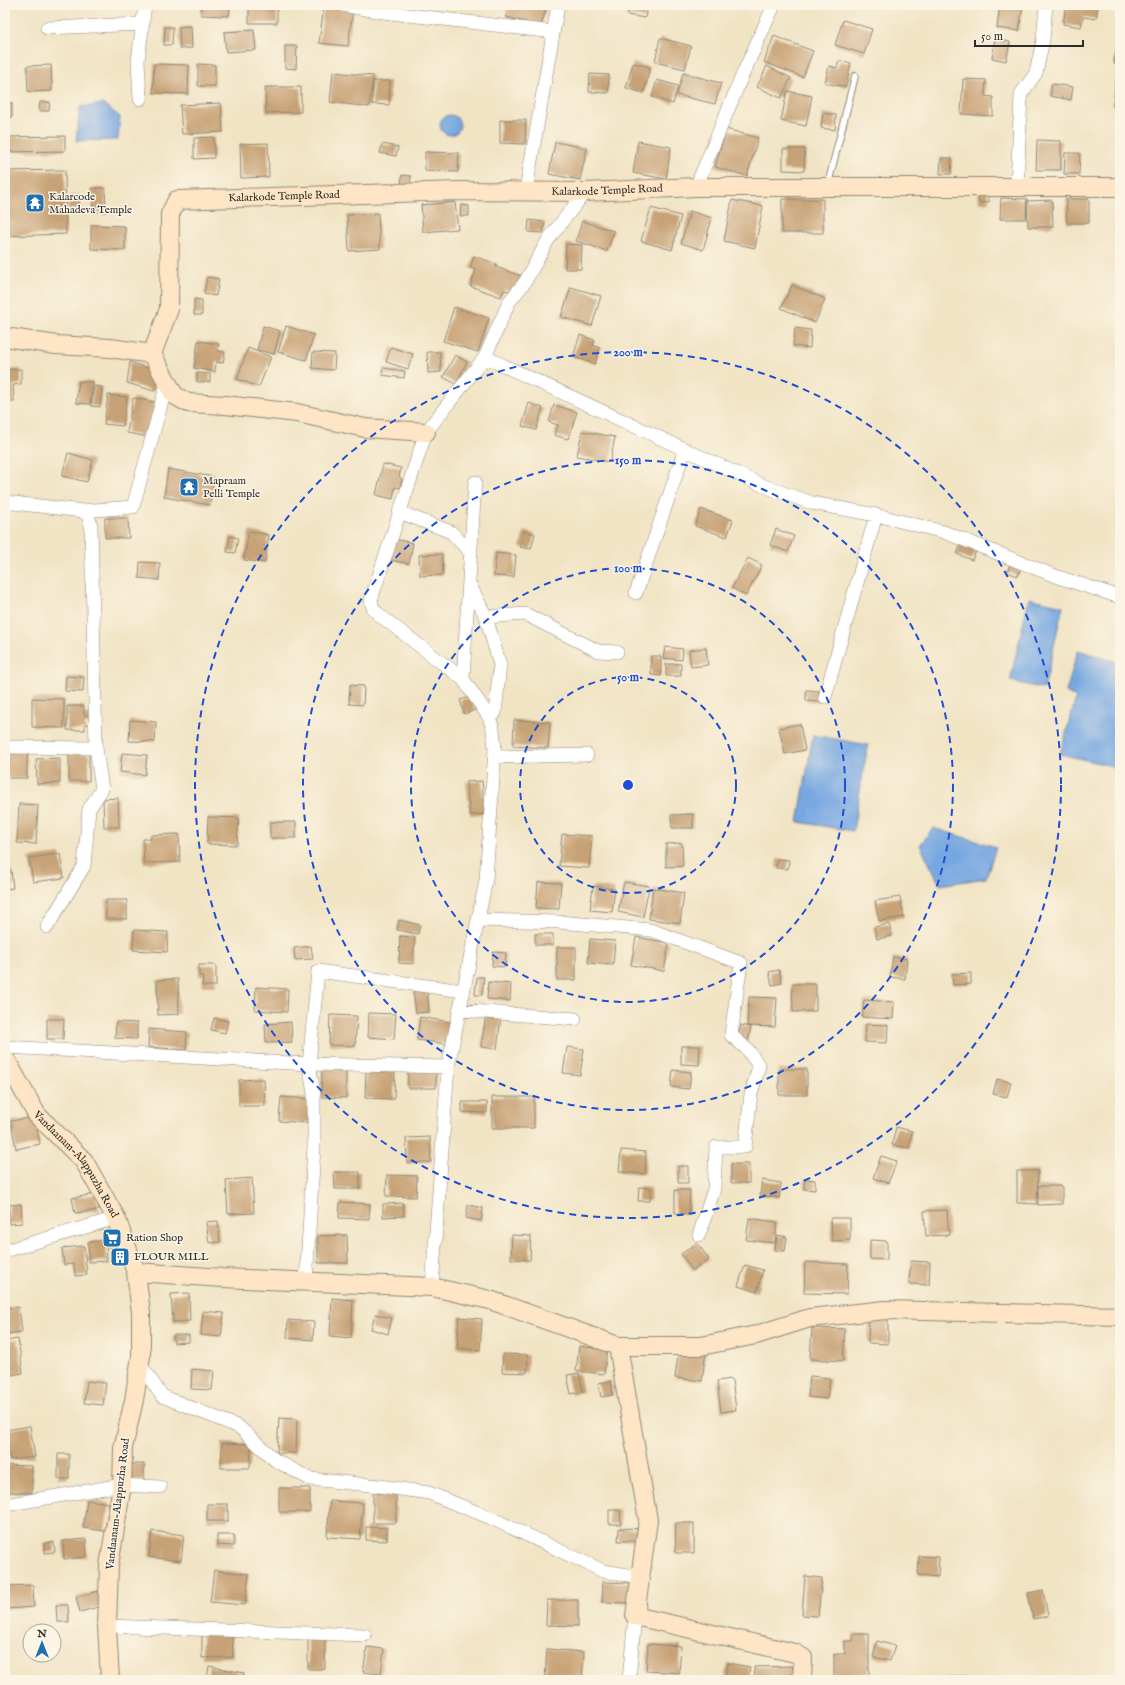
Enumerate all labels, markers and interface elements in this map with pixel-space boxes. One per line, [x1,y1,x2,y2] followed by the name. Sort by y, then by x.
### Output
[975,22,1083,48] scale bar
[981,29,1003,44] text: 50 m
[551,182,663,199] street label: Kalarkode Temple Road
[228,188,340,205] street label: Kalarkode Temple Road
[49,190,132,217] place label: Kalarcode Mahadeva Temple
[24,192,46,214] temple icon: Kalarcode Mahadeva Temple
[613,345,643,360] text: 200 m
[615,453,642,468] text: 150 m
[203,474,260,501] place label: Mapraam Pelli Temple
[178,476,200,498] temple icon: Mapraam Pelli Temple
[614,561,643,576] text: 100 m
[617,670,640,685] text: 50 m
[621,778,635,792] centre of rings
[29,1107,122,1220] street label: Vandaanam-Alappuzha Road
[101,1227,123,1249] supermarket icon: Ration Shop
[126,1231,183,1245] place label: Ration Shop
[109,1246,131,1268] building icon: FLOUR MILL
[134,1250,209,1264] place label: FLOUR MILL
[103,1437,133,1572] street label: Vandaanam-Alappuzha Road
[22,1623,62,1663] north arrow
[36,1627,47,1641] text: N

